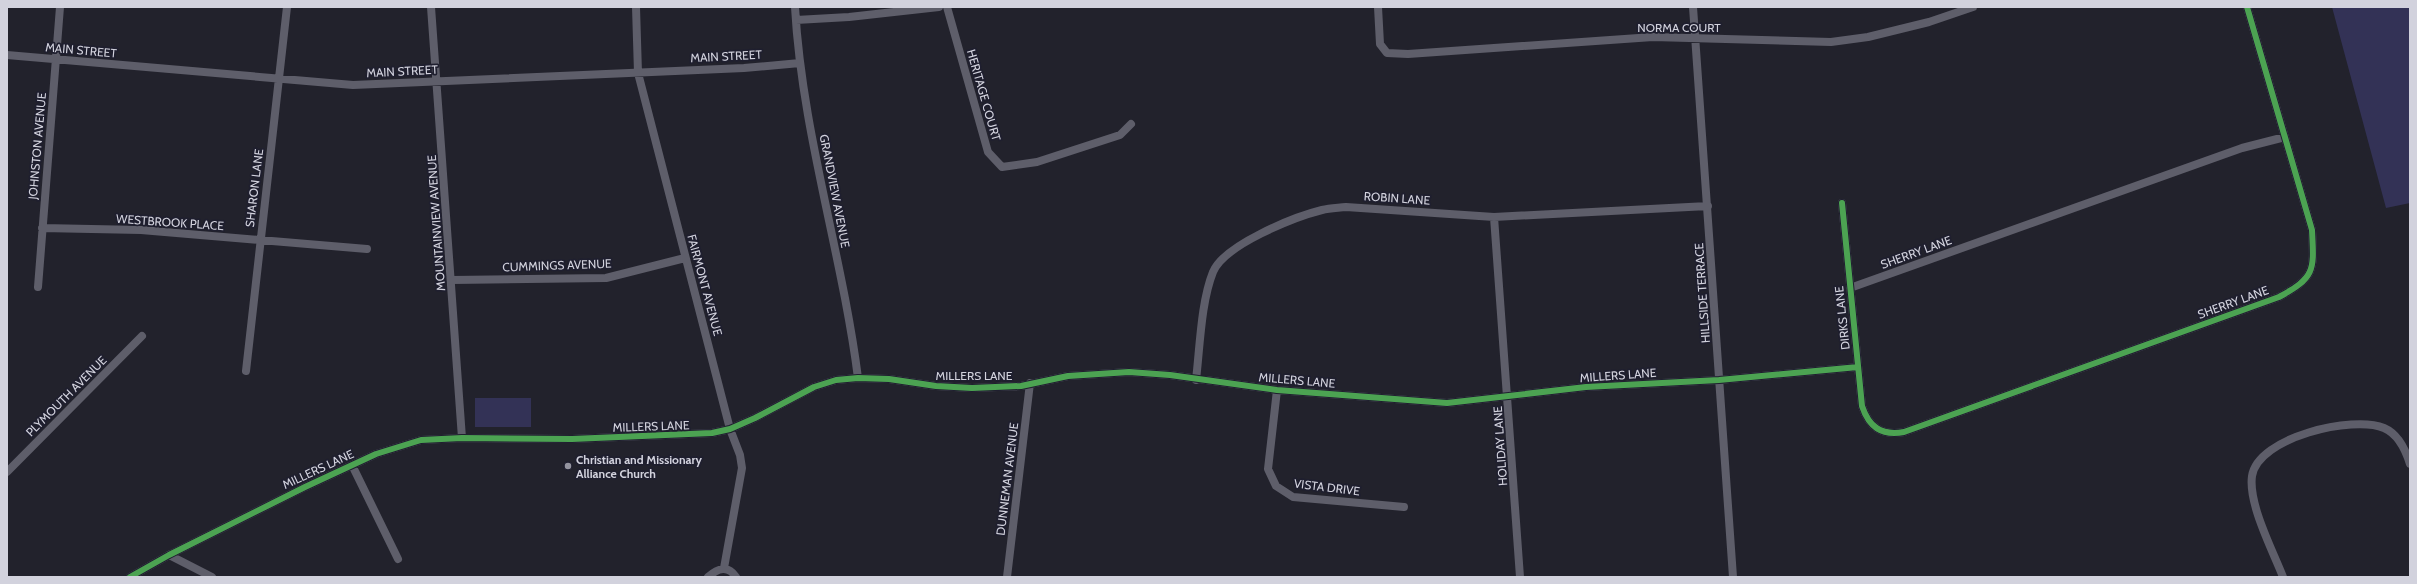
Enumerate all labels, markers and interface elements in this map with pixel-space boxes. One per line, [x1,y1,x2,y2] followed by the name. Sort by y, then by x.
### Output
[1637,20,1721,35] street label: NORMA COURT
[45,39,118,61] street label: MAIN STREET
[690,47,763,65] street label: MAIN STREET
[964,48,1004,143] street label: HERITAGE COURT
[366,62,439,80] street label: MAIN STREET
[25,92,49,201] street label: JOHNSTON AVENUE
[817,133,853,249] street label: GRANDVIEW AVENUE
[242,148,266,228] street label: SHARON LANE
[424,154,448,292] street label: MOUNTAINVIEW AVENUE
[1363,188,1431,208] street label: ROBIN LANE
[116,211,225,233] street label: WESTBROOK PLACE
[1878,232,1954,272] street label: SHERRY LANE
[684,233,726,338] street label: FAIRMONT AVENUE
[1691,242,1713,344] street label: HILLSIDE TERRACE
[502,256,612,274] street label: CUMMINGS AVENUE
[2195,282,2271,322] street label: SHERRY LANE
[1831,285,1853,351] street label: DIRKS LANE
[23,352,110,439] street label: PLYMOUTH AVENUE
[1579,365,1657,385] street label: MILLERS LANE
[936,368,1013,383] street label: MILLERS LANE
[1258,369,1336,391] street label: MILLERS LANE
[1490,405,1510,486] street label: HOLIDAY LANE
[612,417,690,435] street label: MILLERS LANE
[993,421,1021,536] street label: DUNNEMAN AVENUE
[280,446,356,492] street label: MILLERS LANE
[576,452,702,481] place label: Christian and Missionary Alliance Church
[563,461,573,471] marker: Christian and Missionary Alliance Church
[1293,476,1361,499] street label: VISTA DRIVE

